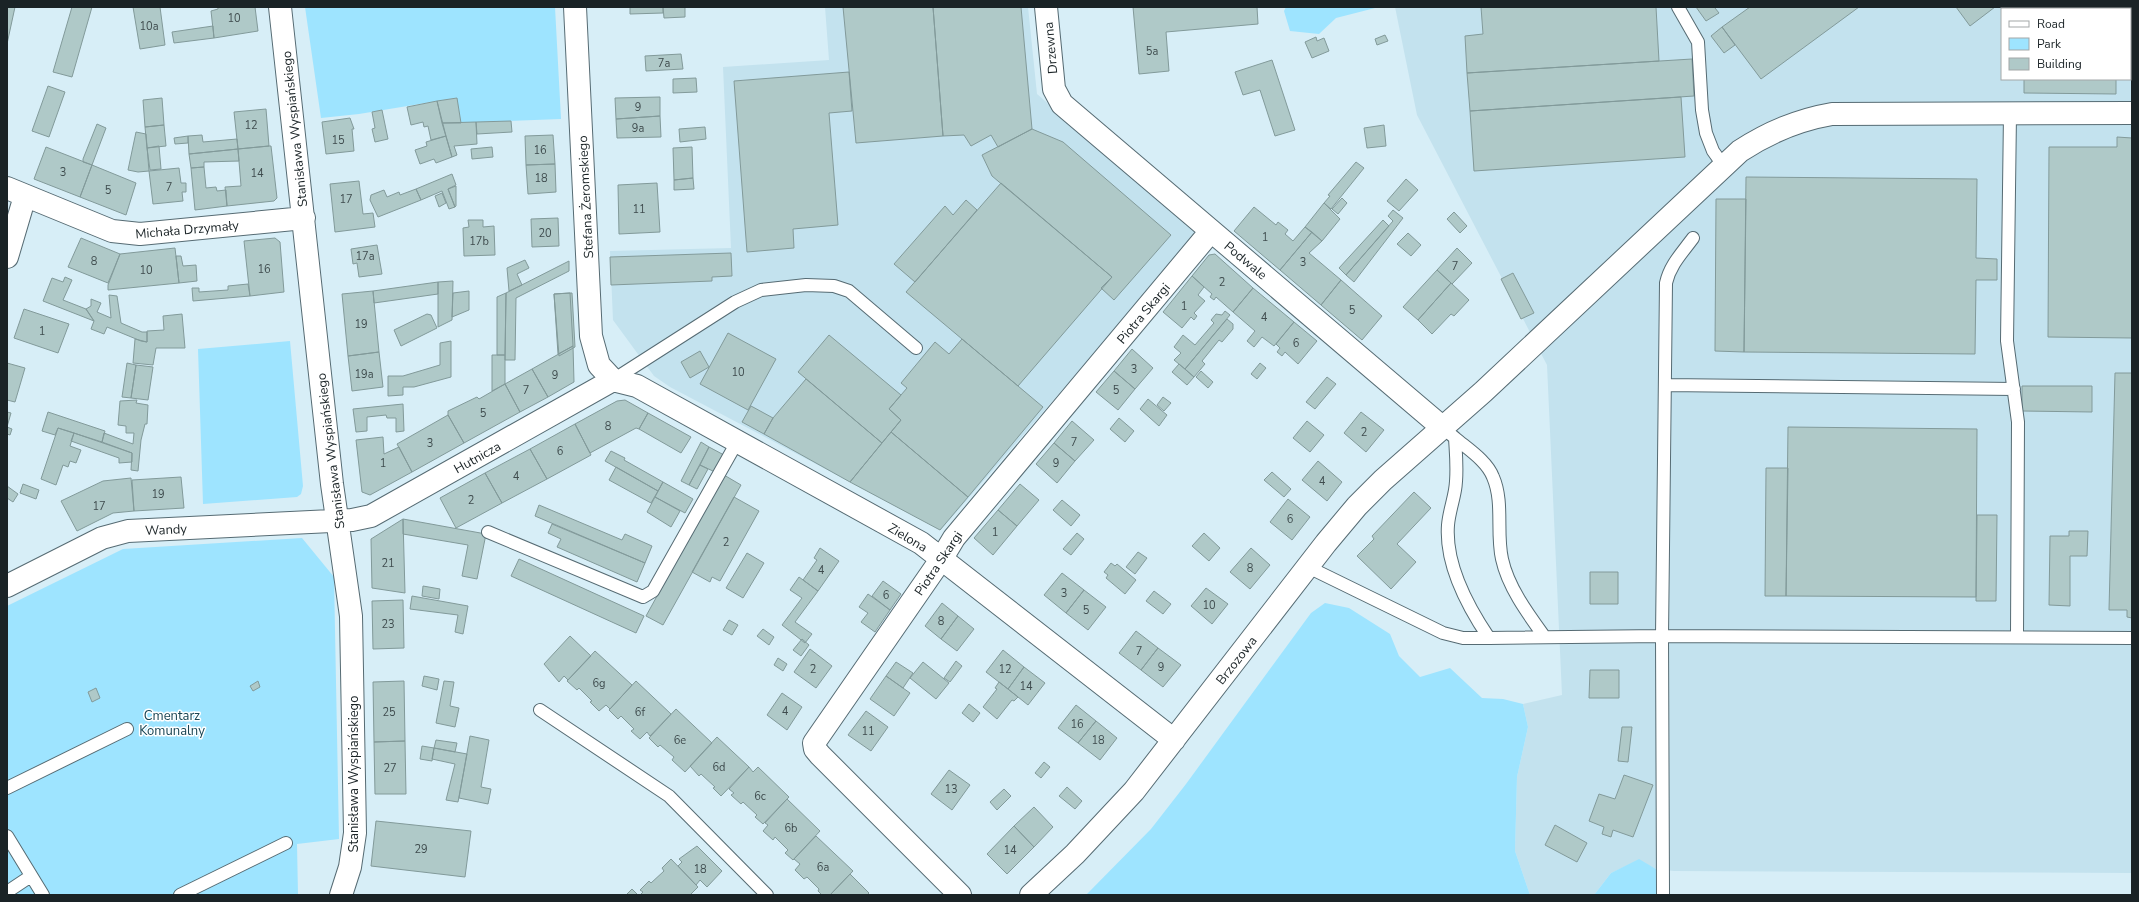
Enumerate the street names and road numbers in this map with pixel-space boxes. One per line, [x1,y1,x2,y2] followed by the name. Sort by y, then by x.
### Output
[1040,21,1062,75] street label: Drzewna
[278,50,312,208] street label: Stanisława Wyspiańskiego
[573,135,598,259] street label: Stefana Żeromskiego
[135,216,240,243] street label: Michała Drzymały
[1220,237,1271,284] street label: Podwale
[1113,279,1175,348] street label: Piotra Skargi
[312,372,349,530] street label: Stanisława Wyspiańskiego
[451,438,504,478] street label: Hutnicza
[884,519,930,557] street label: Zielona
[145,520,188,540] street label: Wandy
[911,528,967,599] street label: Piotra Skargi
[1212,633,1261,689] street label: Brzozowa
[345,696,363,852] street label: Stanisława Wyspiańskiego

